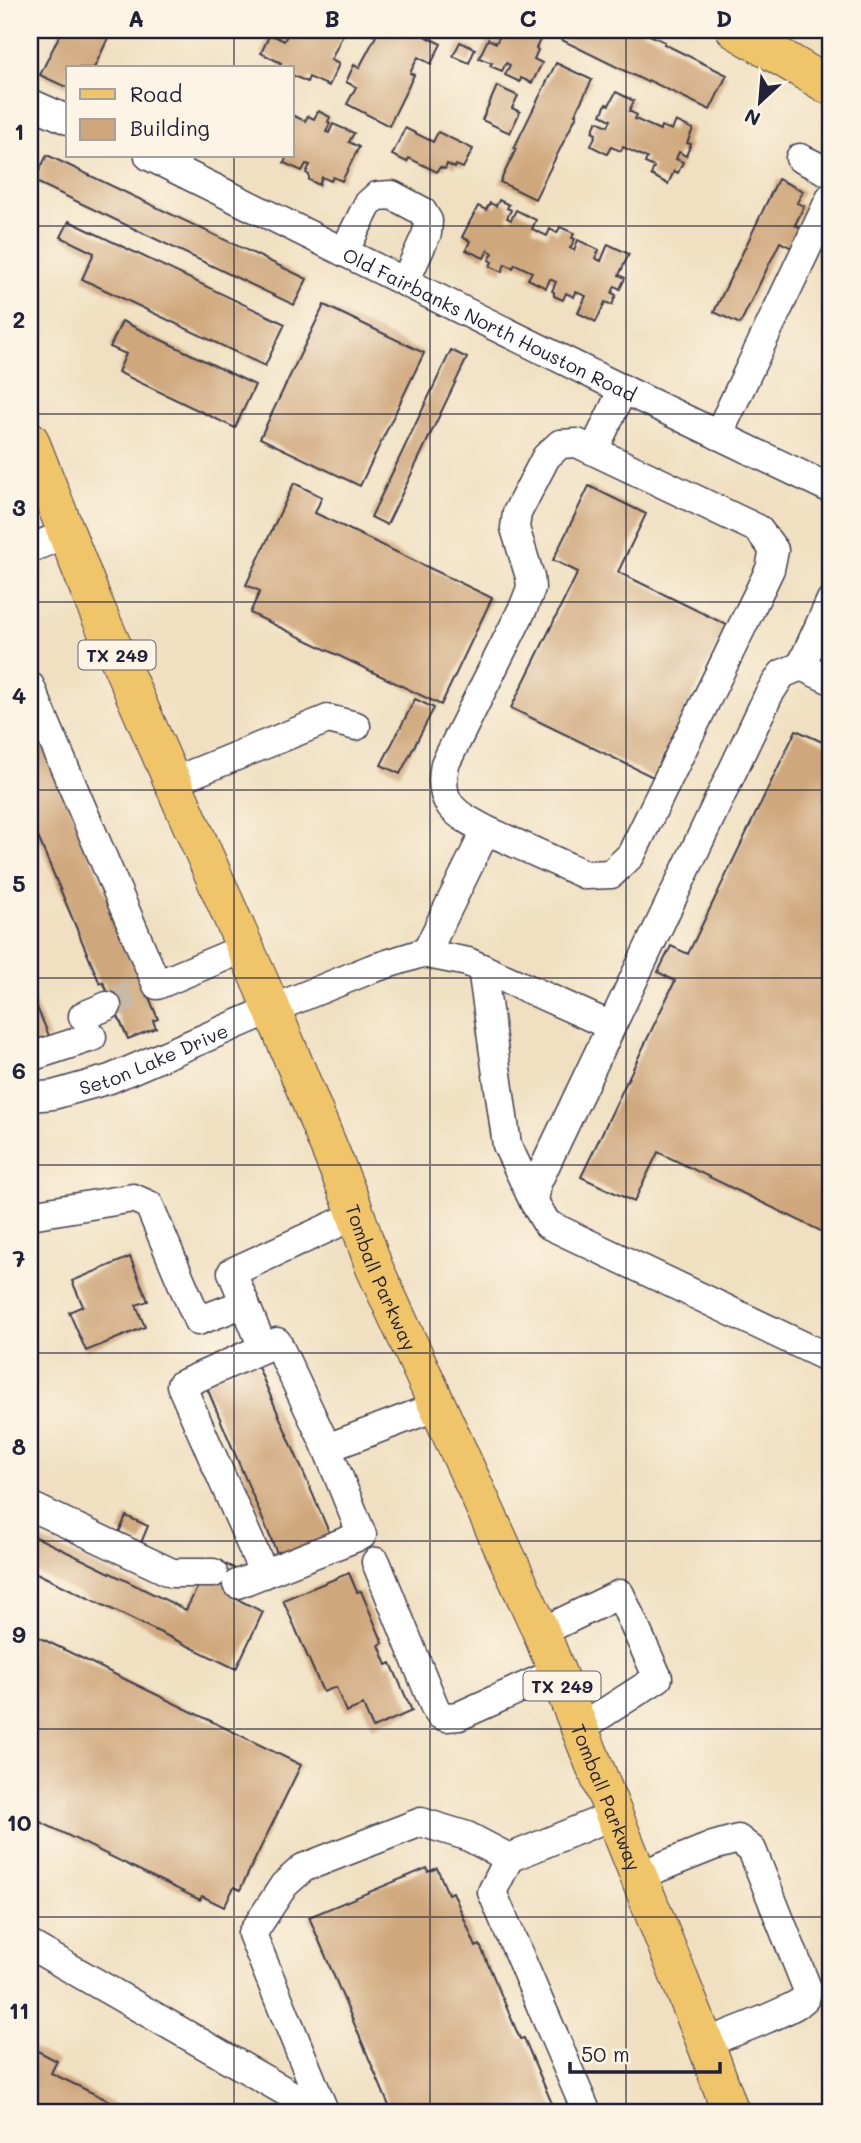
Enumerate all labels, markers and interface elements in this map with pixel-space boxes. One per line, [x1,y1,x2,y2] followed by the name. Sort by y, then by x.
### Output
[128,3,144,33] text: A
[324,3,340,33] text: B
[519,3,537,33] text: C
[716,3,732,33] text: D
[66,66,294,158] legend
[724,66,794,136] north arrow
[130,80,182,107] text: Road
[740,103,764,132] text: N
[130,114,210,141] text: Building
[14,116,24,146] text: 1
[339,241,641,406] street label: Old Fairbanks North Houston Road
[13,304,25,334] text: 2
[12,492,26,522] text: 3
[78,640,156,670] road number: TX 249
[12,680,26,710] text: 4
[12,868,26,898] text: 5
[76,1017,232,1100] street label: Seton Lake Drive
[12,1055,26,1085] text: 6
[341,1200,423,1354] street label: Tomball Parkway
[13,1243,26,1273] text: 7
[12,1431,26,1461] text: 8
[12,1619,26,1649] text: 9
[524,1672,600,1700] road number: TX 249
[566,1720,648,1874] street label: Tomball Parkway
[7,1807,32,1837] text: 10
[9,1995,29,2025] text: 11
[570,2031,721,2075] scale bar
[581,2040,630,2067] text: 50 m

